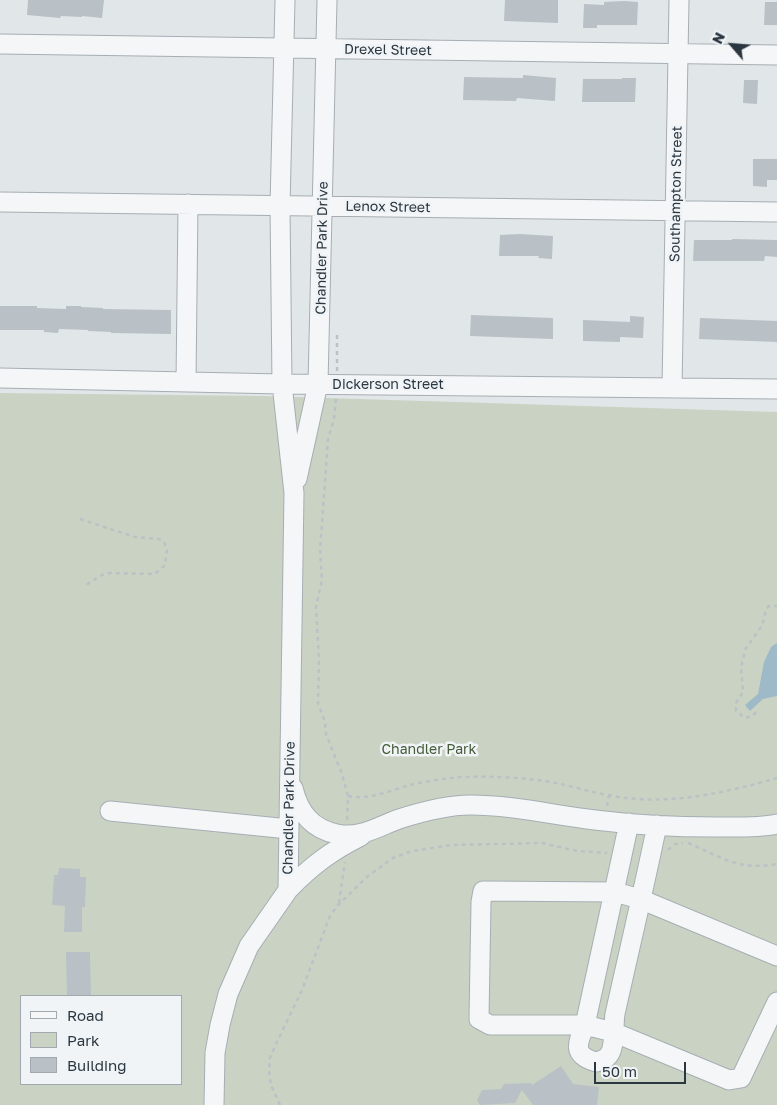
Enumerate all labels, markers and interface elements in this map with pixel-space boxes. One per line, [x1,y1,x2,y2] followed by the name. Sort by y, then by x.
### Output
[707,20,757,70] north arrow
[708,29,728,47] text: N
[344,41,432,59] street label: Drexel Street
[666,126,686,262] street label: Southampton Street
[312,181,332,315] street label: Chandler Park Drive
[345,198,431,216] street label: Lenox Street
[332,377,444,393] street label: Dickerson Street
[279,741,299,875] street label: Chandler Park Drive
[382,742,476,758] park label: Chandler Park
[20,995,182,1085] legend
[67,1006,104,1024] text: Road
[67,1031,99,1049] text: Park
[597,1052,690,1084] scale bar
[67,1056,127,1074] text: Building
[602,1062,637,1080] text: 50 m

